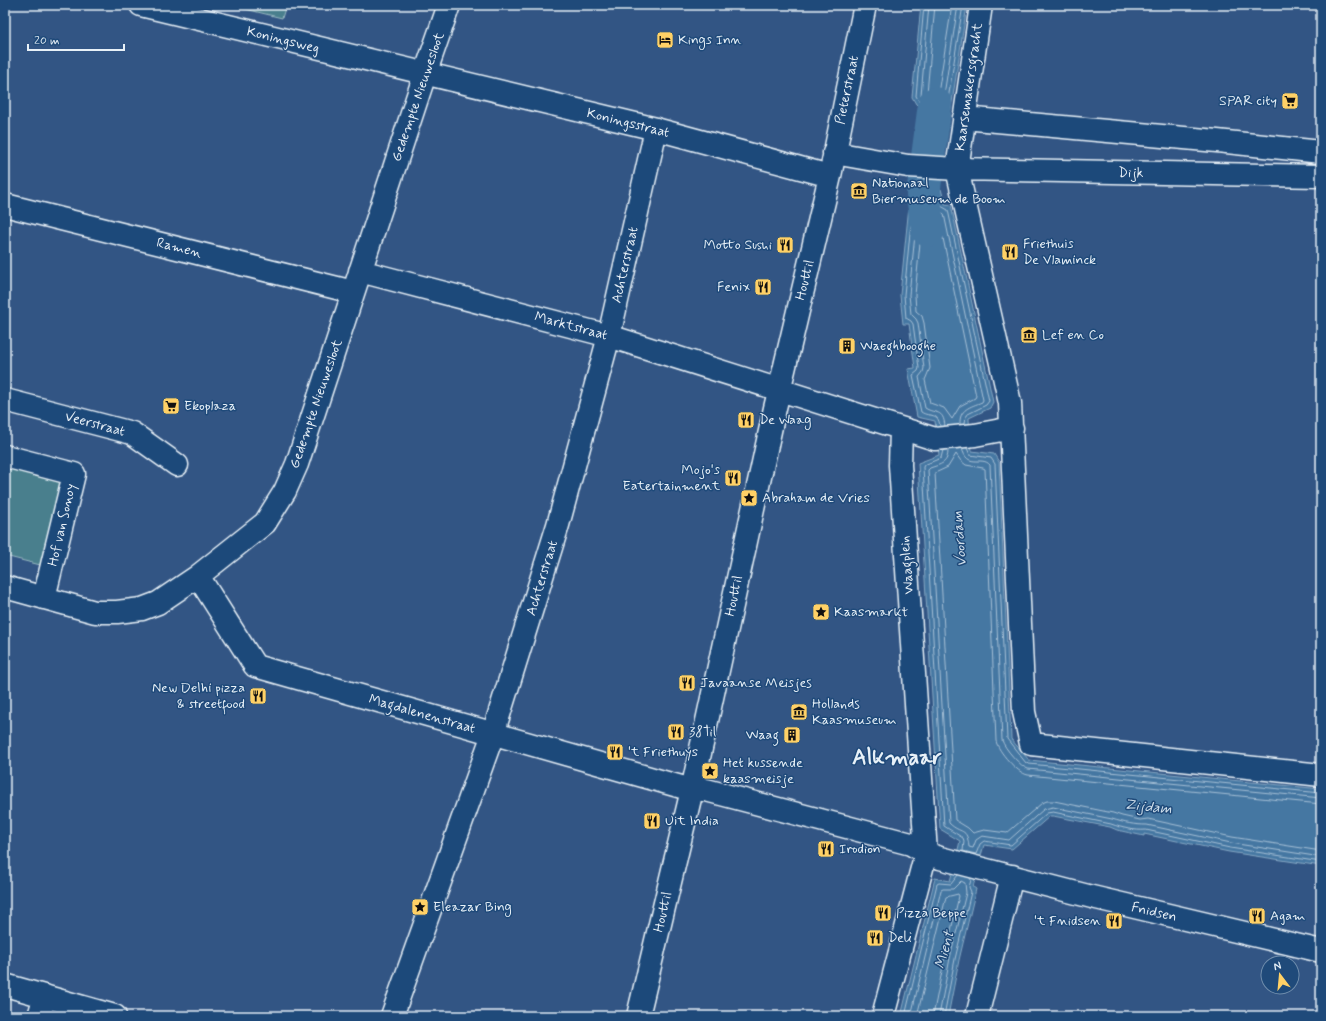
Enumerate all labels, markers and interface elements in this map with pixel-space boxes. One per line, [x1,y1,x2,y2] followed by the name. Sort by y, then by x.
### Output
[951,21,989,153] street label: Kaarsemakersgracht
[245,22,321,58] street label: Koningsweg
[28,26,124,52] scale bar
[387,29,449,164] street label: Gedempte Nieuwesloot
[655,30,675,50] hotel icon: Kings Inn
[678,31,741,50] place label: Kings Inn
[34,33,60,49] text: 20 m
[831,54,863,126] street label: Pieterstraat
[1280,91,1300,111] supermarket icon: SPAR city
[1219,92,1277,110] place label: SPAR city
[585,104,671,142] street label: Koningsstraat
[1118,164,1144,182] street label: Dijk
[872,174,1006,208] place label: Nationaal Biermuseum de Boom
[849,181,869,201] museum icon: Nationaal Biermuseum de Boom
[607,225,643,305] street label: Achterstraat
[154,234,204,262] street label: Ramen
[775,235,795,255] restaurant icon: Motto Sushi
[1023,235,1096,269] place label: Friethuis De Vlaminck
[704,236,772,254] place label: Motto Sushi
[1000,242,1020,262] restaurant icon: Friethuis De Vlaminck
[791,258,819,302] street label: Houttil
[753,277,773,297] restaurant icon: Fenix
[717,278,750,296] place label: Fenix
[533,308,609,344] street label: Marktstraat
[1019,325,1039,345] museum icon: Lef en Co
[1042,326,1104,344] place label: Lef en Co
[285,336,347,471] street label: Gedempte Nieuwesloot
[837,336,857,356] building icon: Waeghbooghe
[860,337,936,357] place label: Waeghbooghe
[161,396,181,416] supermarket icon: Ekoplaza
[184,397,236,415] place label: Ekoplaza
[63,407,127,441] street label: Veerstraat
[736,410,756,430] restaurant icon: De Waag
[759,411,812,430] place label: De Waag
[623,461,721,495] place label: Mojo's Eatertainment
[723,468,743,488] restaurant icon: Mojo's Eatertainment
[44,482,80,568] street label: Hof van Sonoy
[739,488,759,508] place icon: Abraham de Vries
[762,489,870,507] place label: Abraham de Vries
[948,510,972,568] water label: Voordam
[896,535,920,595] street label: Waagplein
[522,538,562,618] street label: Achterstraat
[721,574,747,618] street label: Houttil
[811,602,831,622] place icon: Kaasmarkt
[834,603,909,621] place label: Kaasmarkt
[677,673,697,693] restaurant icon: Javaanse Meisjes
[700,674,812,692] place label: Javaanse Meisjes
[152,679,245,715] place label: New Delhi pizza & streetfood
[248,686,268,706] restaurant icon: New Delhi pizza & streetfood
[366,690,477,740] street label: Magdalenenstraat
[812,695,897,729] place label: Hollands Kaasmuseum
[789,702,809,722] museum icon: Hollands Kaasmuseum
[666,722,686,742] restaurant icon: 38Til
[689,723,716,741] place label: 38Til
[782,725,802,745] building icon: Waag
[746,726,779,746] place label: Waag
[605,742,625,762] restaurant icon: 't Friethuys
[628,743,698,761] place label: 't Friethuys
[852,744,942,772] district label: Alkmaar
[723,754,803,788] place label: Het kussende kaasmeisje
[700,761,720,781] place icon: Het kussende kaasmeisje
[1123,795,1173,819] water label: Zijdam
[642,811,662,831] restaurant icon: Uit India
[665,812,719,830] place label: Uit India
[816,839,836,859] restaurant icon: Irodion
[839,840,881,858] place label: Irodion
[650,890,676,934] street label: Houttil
[410,897,430,917] place icon: Eleazar Bing
[433,898,512,917] place label: Eleazar Bing
[1129,898,1179,926] street label: Fnidsen
[873,903,893,923] restaurant icon: Pizza Beppe
[896,904,966,922] place label: Pizza Beppe
[1247,906,1267,926] restaurant icon: Agam
[1270,907,1305,925] place label: Agam
[1104,911,1124,931] restaurant icon: 't Fnidsen
[1034,912,1101,930] place label: 't Fnidsen
[930,927,960,971] water label: Mient
[865,928,885,948] restaurant icon: Deli
[888,929,912,947] place label: Deli
[1260,955,1300,995] north arrow
[1272,959,1283,974] text: N

